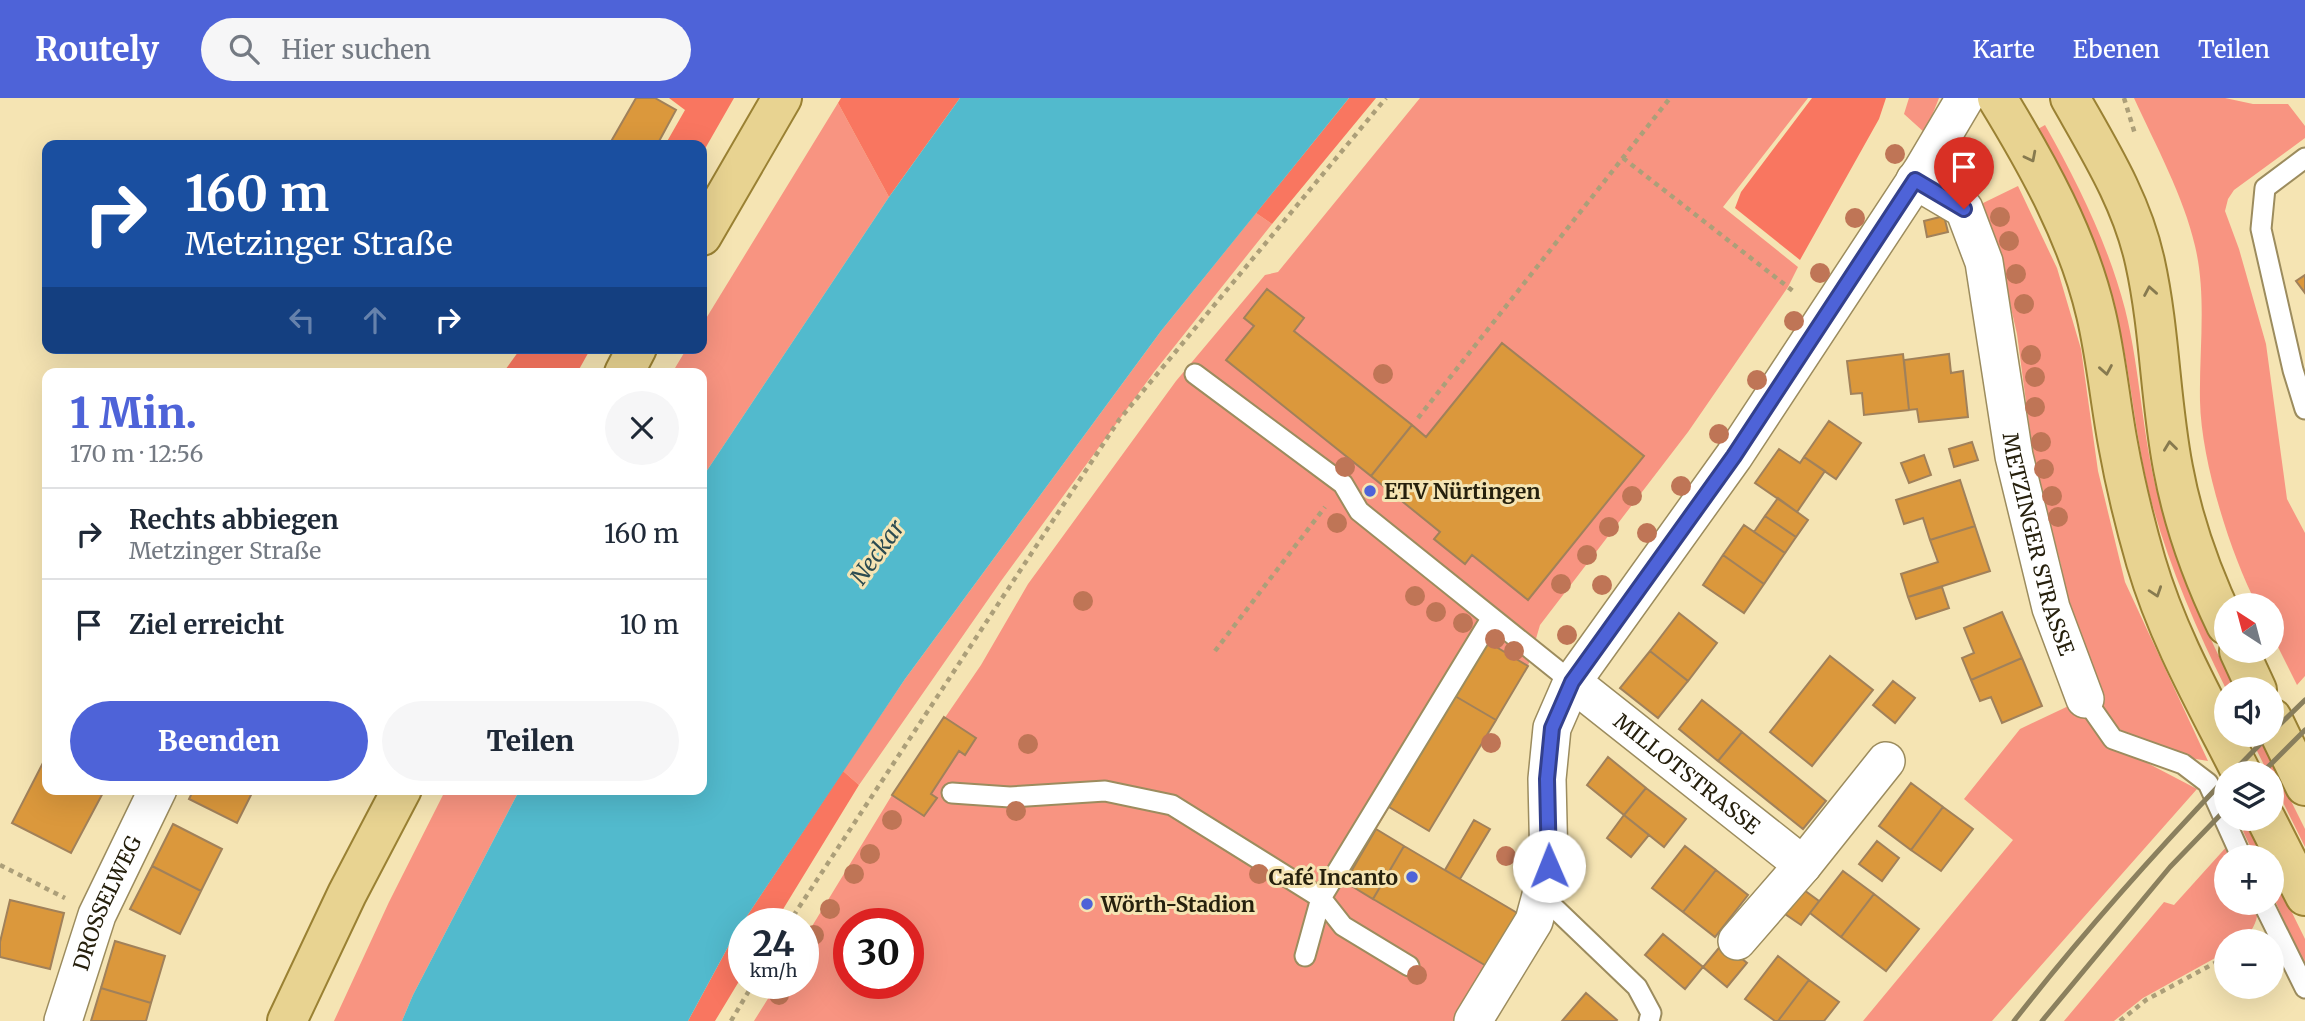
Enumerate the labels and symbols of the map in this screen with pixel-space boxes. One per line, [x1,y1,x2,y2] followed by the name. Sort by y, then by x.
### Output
[1934,137,1994,209] pin
[2023,150,2037,162] one-way arrow
[2143,285,2158,297] one-way arrow
[2097,364,2112,376] one-way arrow
[1997,431,2081,659] street label: METZINGER STRASSE
[2163,440,2178,452] one-way arrow
[1384,478,1540,505] place label: ETV Nürtingen
[1362,483,1378,499] marker: ETV Nürtingen
[844,513,911,590] water label: Neckar
[2148,585,2162,597] one-way arrow
[2214,593,2284,663] north arrow
[1609,707,1766,840] street label: MILLOTSTRASSE
[1512,829,1586,903] position arrow
[67,831,147,974] street label: DROSSELWEG
[1269,864,1398,891] place label: Café Incanto
[1404,869,1420,885] marker: Café Incanto
[1100,891,1255,918] place label: Wörth-Stadion
[1079,896,1095,912] marker: Wörth-Stadion
[833,908,924,999] speed limit sign: 30

